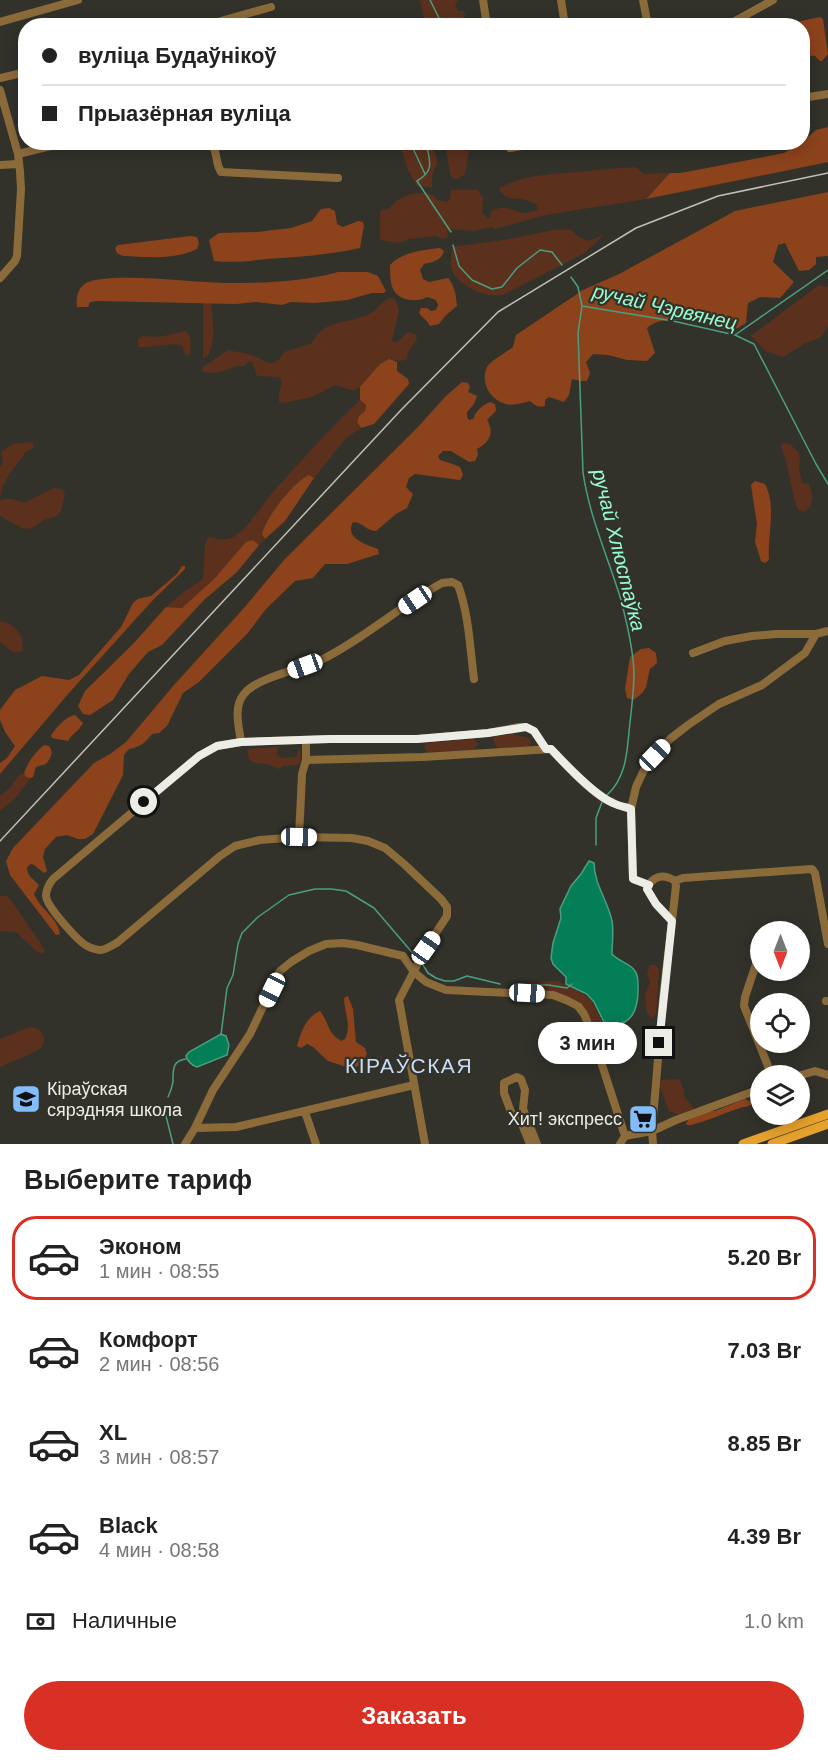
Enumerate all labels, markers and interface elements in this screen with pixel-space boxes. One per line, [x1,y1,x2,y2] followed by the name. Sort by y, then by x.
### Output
[78,43,277,68] text: вуліца Будаўнікоў
[78,101,291,126] text: Прыазёрная вуліца
[590,279,739,334] water label: ручай Чэрвянец
[588,466,650,633] water label: ручай Хлюстаўка
[395,582,435,618] car
[285,651,325,681] car
[636,736,674,774] car
[130,788,157,815] route start
[281,828,317,846] car
[750,921,810,981] north arrow
[750,921,810,1125] map controls
[408,928,444,968] car
[256,970,288,1010] car
[509,983,545,1003] car
[750,993,810,1053] button: locate
[539,1022,638,1064] callout: 3 мин
[645,1029,672,1056] route end
[560,1032,615,1054] text: 3 мин
[345,1054,473,1077] district label: КІРАЎСКАЯ
[750,1065,810,1125] button: layers
[47,1079,183,1120] place label: Кіраўская сярэдняя школа
[10,1083,42,1115] school or university icon: Кіраўская сярэдняя школа
[627,1103,659,1135] supermarket icon: Хит! экспресс
[508,1109,622,1129] place label: Хит! экспресс
[24,1165,252,1195] text: Выберите тариф
[27,1231,81,1285] icon: car
[99,1234,182,1259] text: Эконом
[728,1245,801,1270] text: 5.20 Br
[99,1260,219,1282] text: 1 мин · 08:55
[27,1324,81,1378] icon: car
[99,1327,198,1352] text: Комфорт
[728,1338,801,1363] text: 7.03 Br
[99,1353,219,1375] text: 2 мин · 08:56
[27,1417,81,1471] icon: car
[99,1420,127,1445] text: XL
[728,1431,801,1456] text: 8.85 Br
[99,1446,219,1468] text: 3 мин · 08:57
[27,1510,81,1564] icon: car
[99,1513,158,1538] text: Black
[728,1524,801,1549] text: 4.39 Br
[99,1539,219,1561] text: 4 мин · 08:58
[24,1605,57,1638] icon: cash
[72,1608,177,1633] text: Наличные
[744,1610,804,1632] text: 1.0 km
[24,1681,804,1750] button: Заказать

